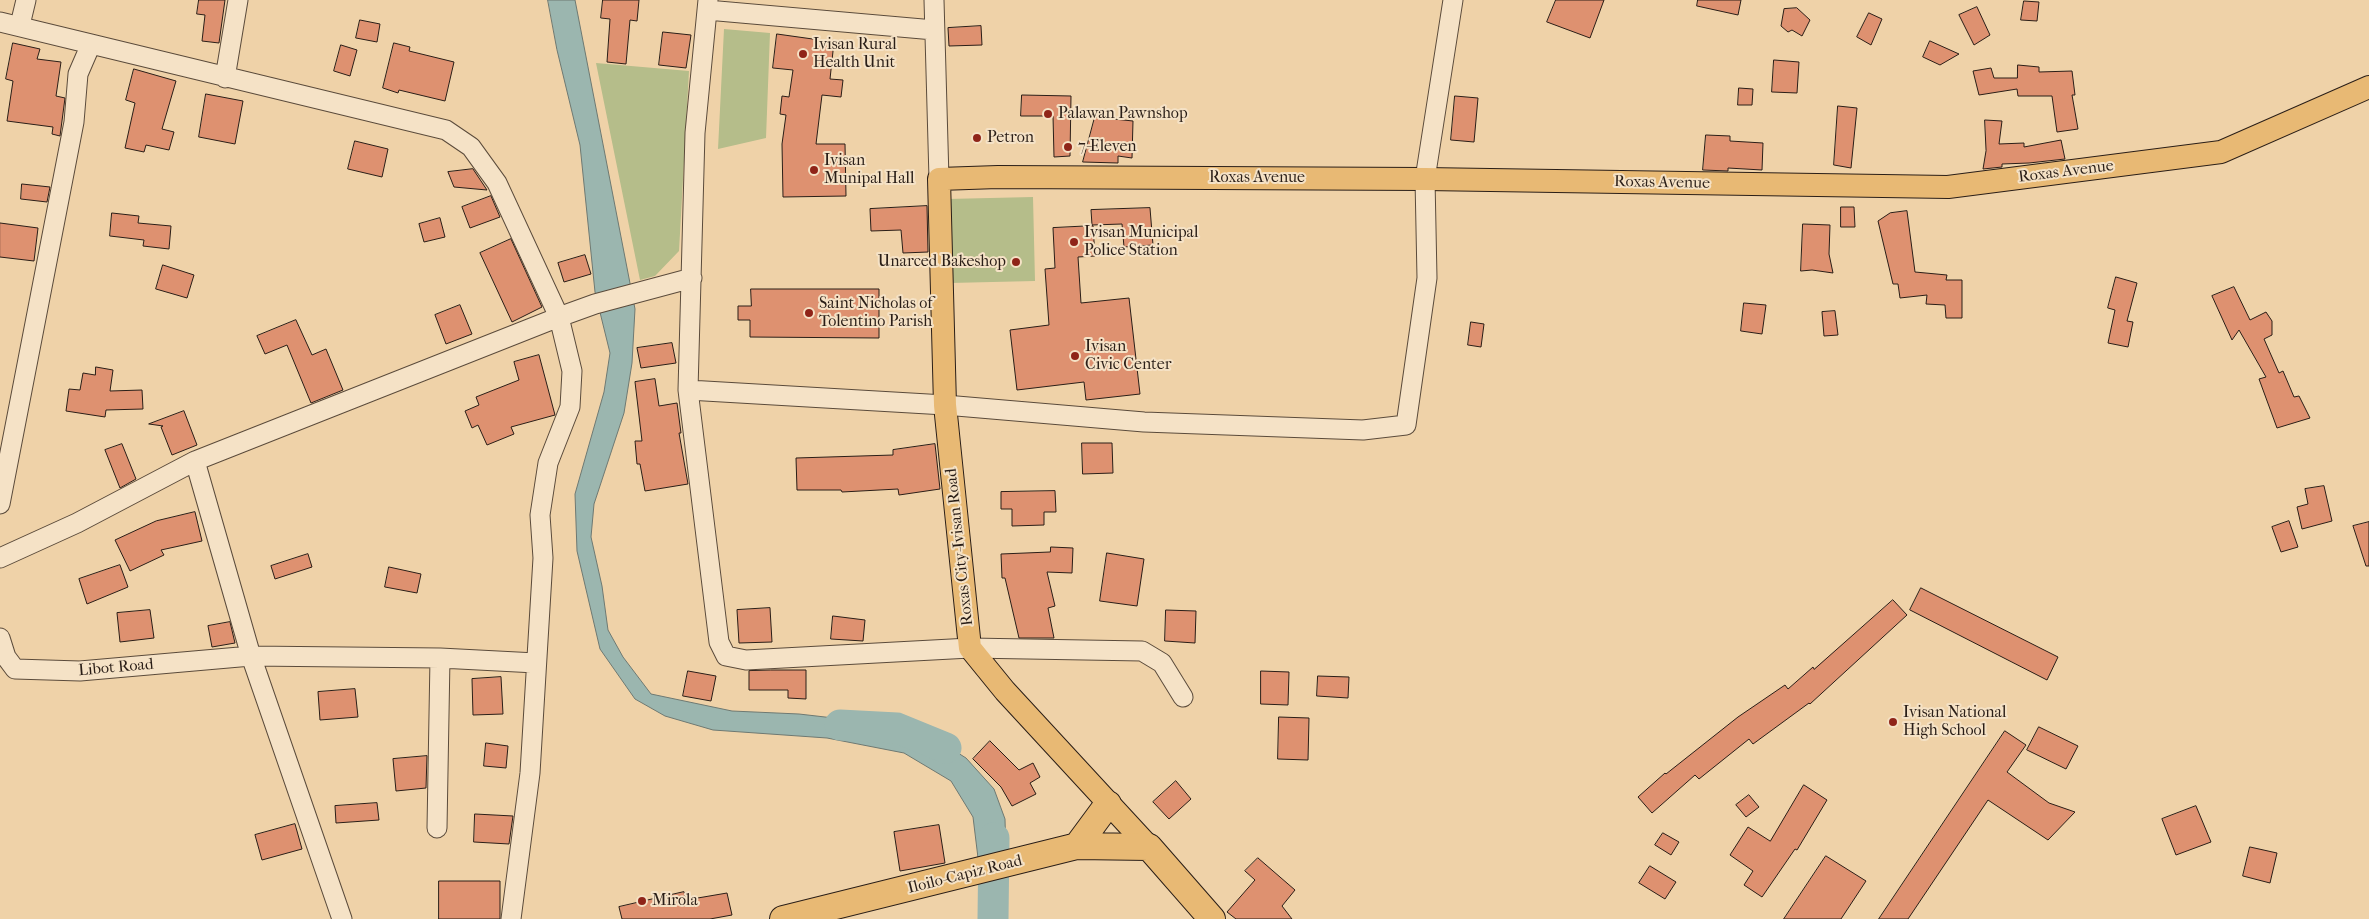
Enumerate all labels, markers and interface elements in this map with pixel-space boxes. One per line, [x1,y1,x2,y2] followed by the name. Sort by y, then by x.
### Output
[813,35,897,73] place label: Ivisan Rural Health Unit
[797,48,809,60] marker: Ivisan Rural Health Unit
[1058,104,1188,124] place label: Palawan Pawnshop
[1042,108,1054,120] marker: Palawan Pawnshop
[987,128,1034,148] place label: Petron
[971,132,983,144] marker: Petron
[1078,137,1137,157] place label: 7-Eleven
[1062,141,1074,153] marker: 7-Eleven
[824,151,914,189] place label: Ivisan Munipal Hall
[2017,157,2115,187] street label: Roxas Avenue
[808,164,820,176] marker: Ivisan Munipal Hall
[1209,168,1305,188] street label: Roxas Avenue
[1614,173,1710,193] street label: Roxas Avenue
[1084,223,1198,261] place label: Ivisan Municipal Police Station
[1068,236,1080,248] marker: Ivisan Municipal Police Station
[878,252,1006,272] place label: Unarced Bakeshop
[1010,256,1022,268] marker: Unarced Bakeshop
[819,294,933,332] place label: Saint Nicholas of Tolentino Parish
[803,307,815,319] marker: Saint Nicholas of Tolentino Parish
[1085,337,1172,375] place label: Ivisan Civic Center
[1069,350,1081,362] marker: Ivisan Civic Center
[942,467,978,627] street label: Roxas City-Ivisan Road
[78,655,154,681] street label: Libot Road
[1903,703,2006,741] place label: Ivisan National High School
[1887,716,1899,728] marker: Ivisan National High School
[906,851,1024,899] street label: Iloilo-Capiz Road
[652,891,698,911] place label: Mirola
[636,895,648,907] marker: Mirola

